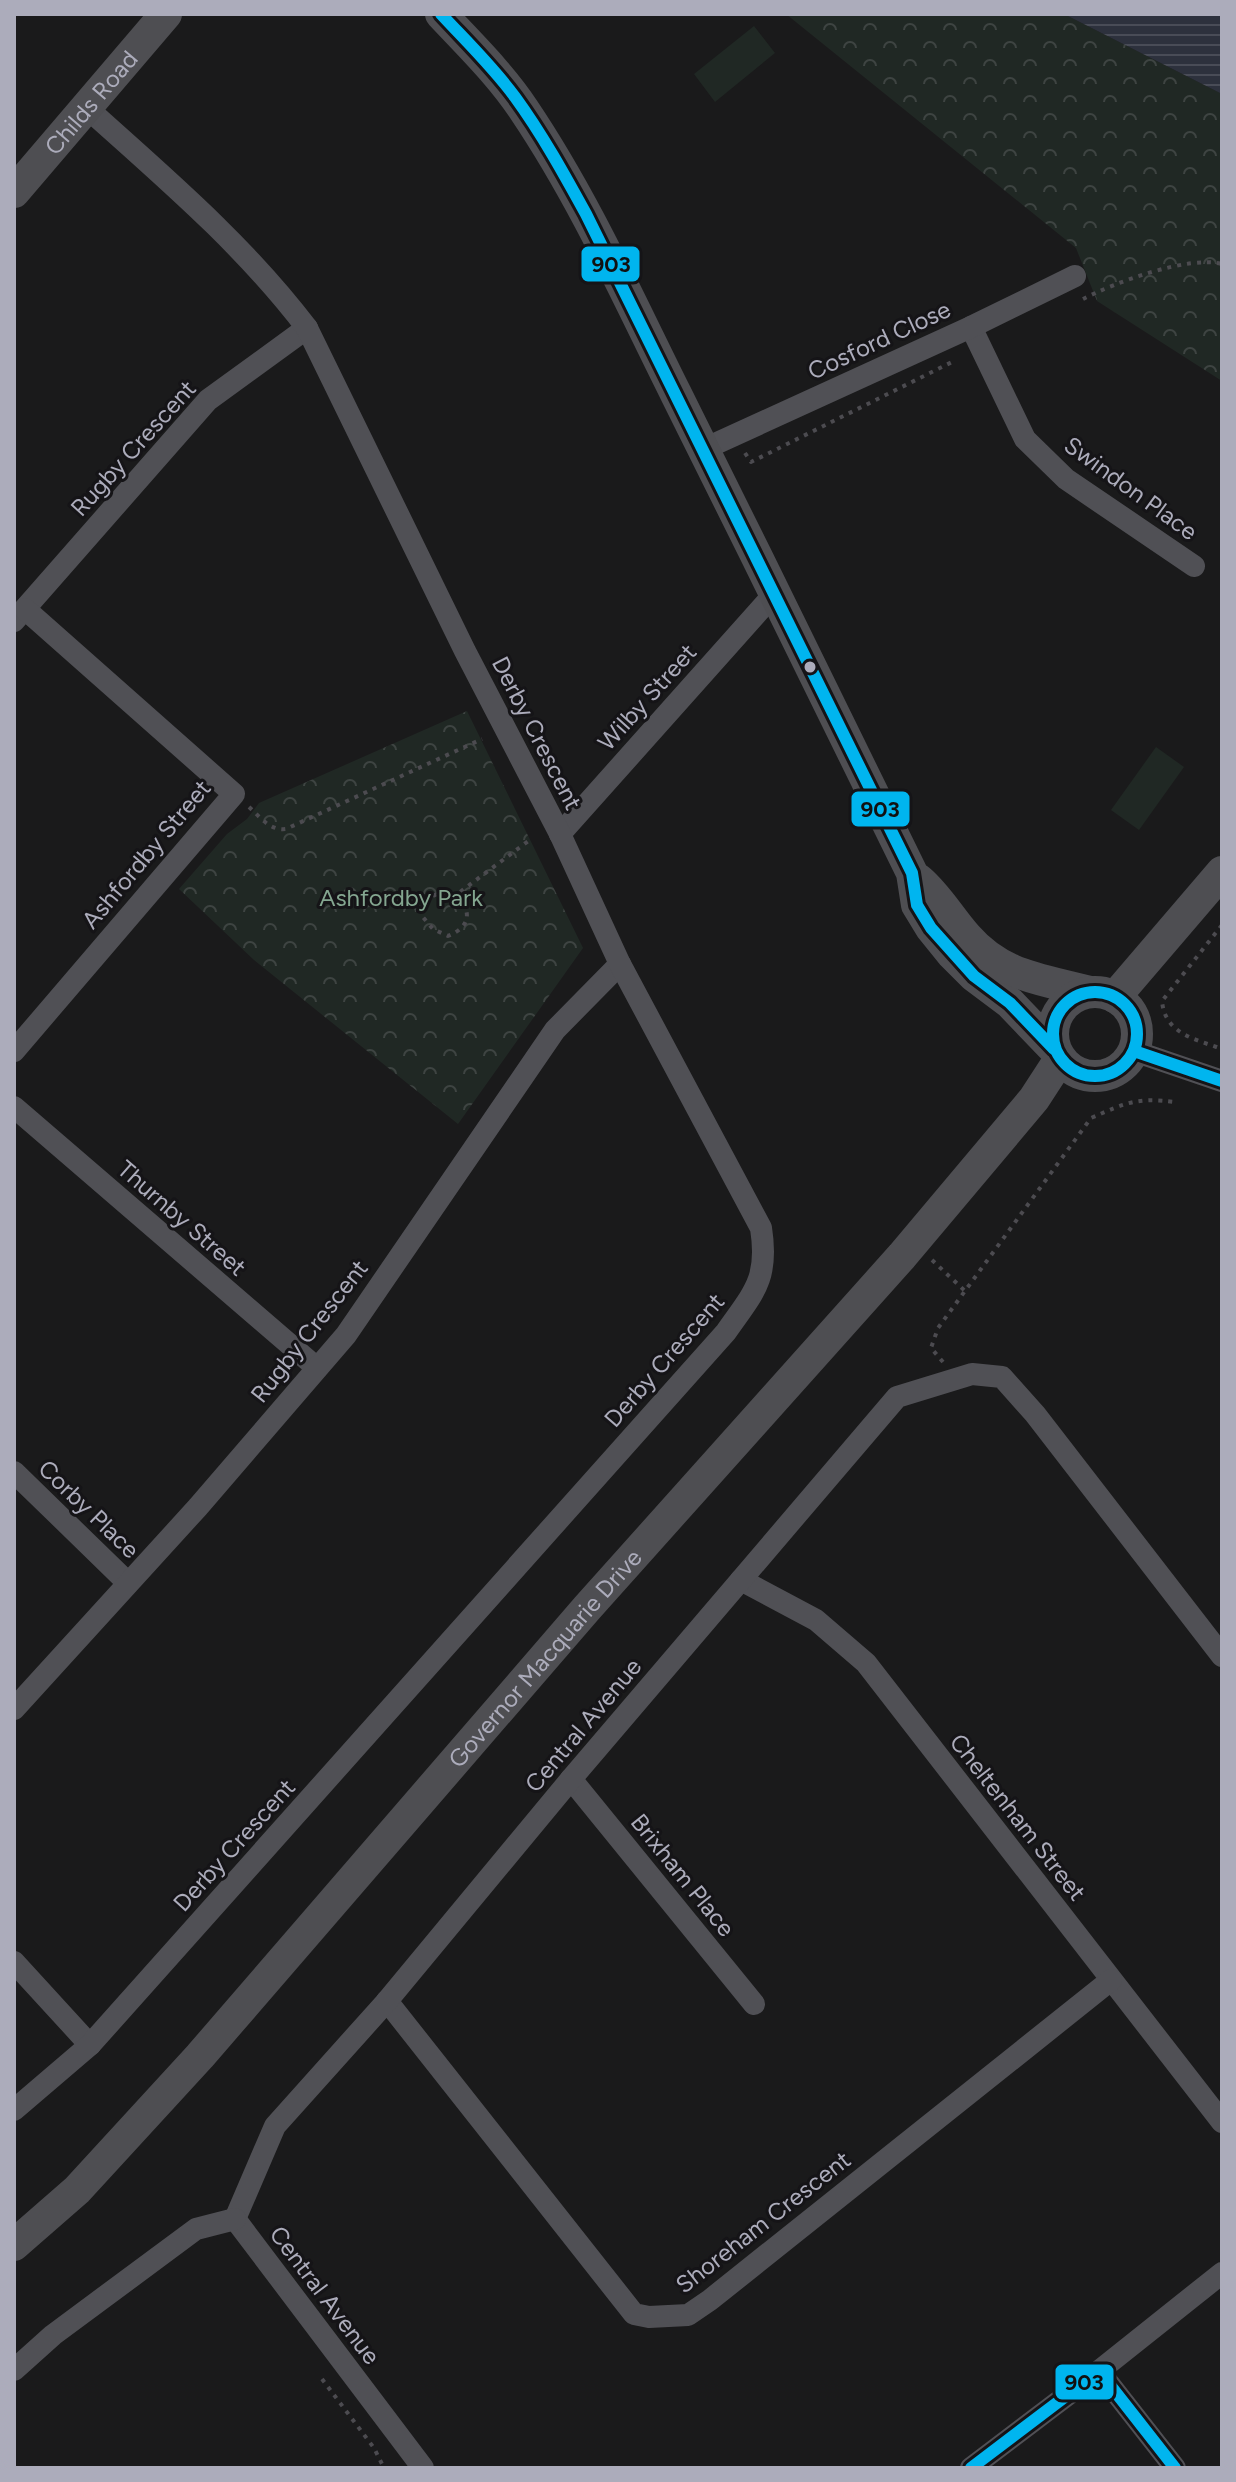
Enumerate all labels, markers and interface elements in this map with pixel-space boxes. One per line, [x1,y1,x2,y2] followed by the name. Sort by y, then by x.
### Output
[38,44,143,160] street label: Childs Road
[580,245,641,283] line badge: 903
[591,251,631,278] text: 903
[803,294,955,386] street label: Cosford Close
[64,374,202,522] street label: Rugby Crescent
[1059,430,1203,546] street label: Swindon Place
[592,638,702,756] street label: Wilby Street
[486,651,588,815] street label: Derby Crescent
[802,659,818,675] unlabelled marker
[75,774,217,934] street label: Ashfordby Street
[850,790,911,828] line badge: 903
[860,796,900,823] text: 903
[319,883,483,912] park label: Ashfordby Park
[112,1154,252,1282] street label: Thurnby Street
[244,1254,374,1408] street label: Rugby Crescent
[598,1287,730,1433] street label: Derby Crescent
[32,1454,146,1564] street label: Corby Place
[442,1543,647,1773] street label: Governor Macquarie Drive
[519,1652,647,1798] street label: Central Avenue
[944,1728,1092,1906] street label: Cheltenham Street
[167,1773,301,1917] street label: Derby Crescent
[625,1808,741,1942] street label: Brixham Place
[670,2145,856,2299] street label: Shoreham Crescent
[264,2220,386,2370] street label: Central Avenue
[1054,2363,1115,2401] line badge: 903
[1064,2369,1104,2396] text: 903

